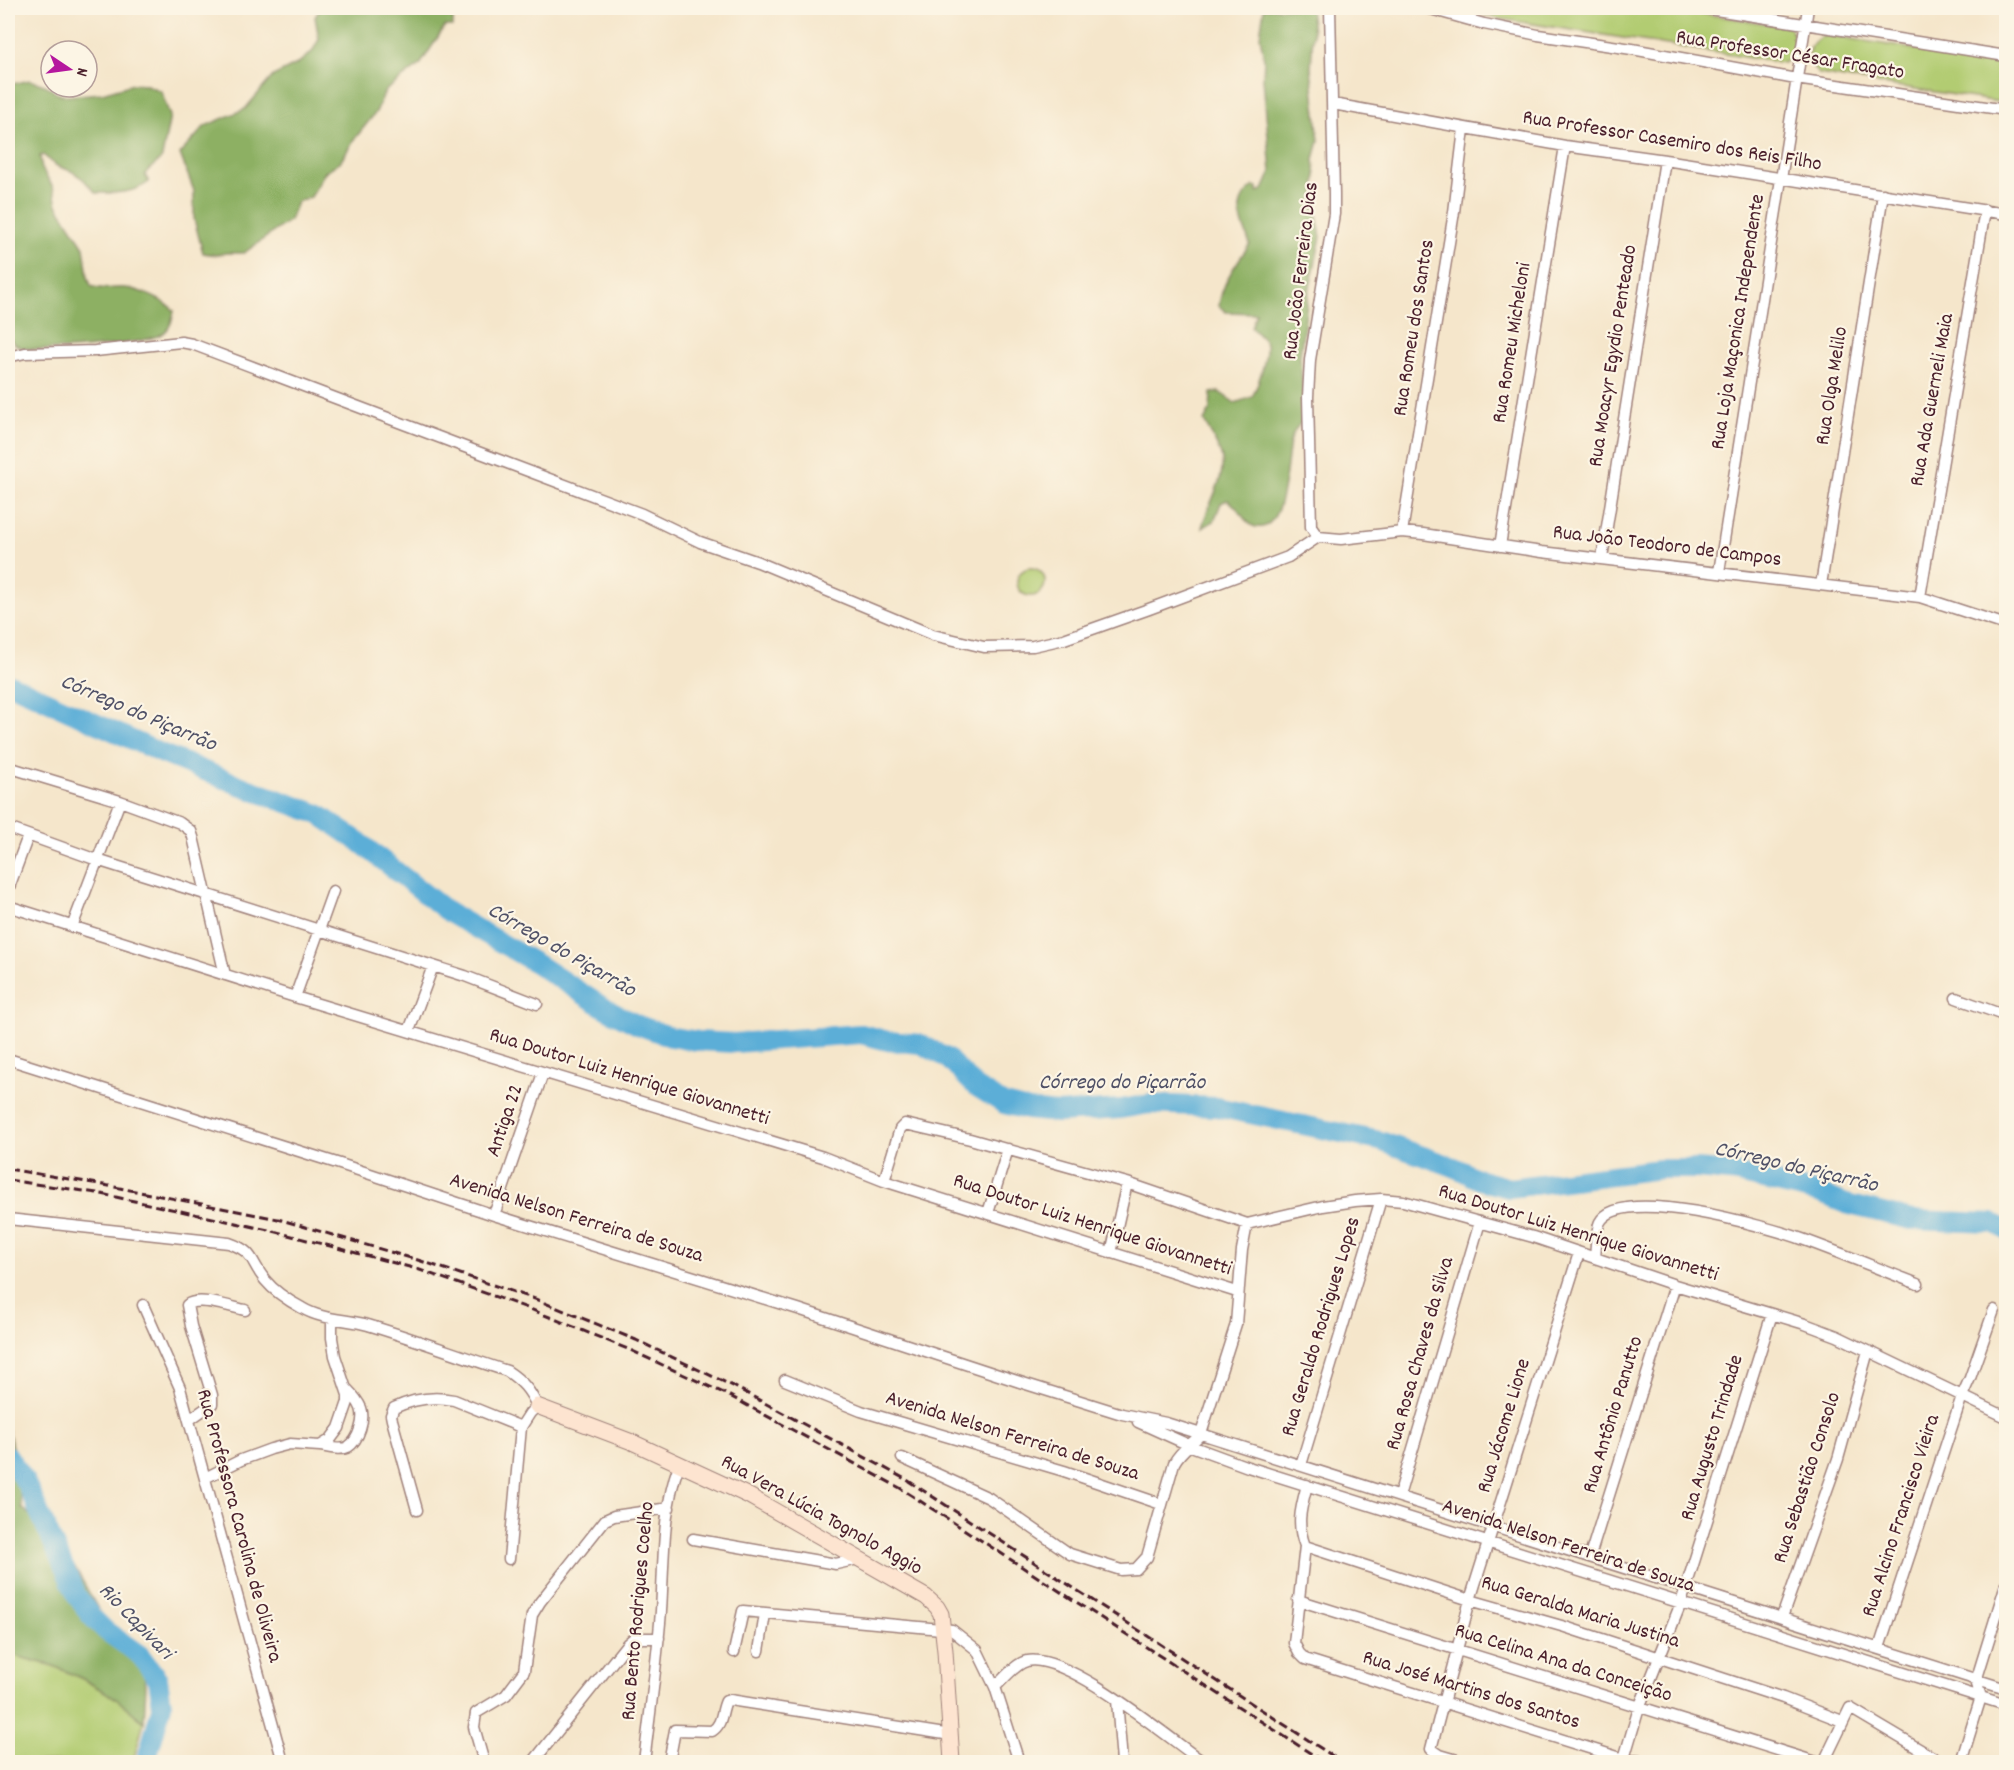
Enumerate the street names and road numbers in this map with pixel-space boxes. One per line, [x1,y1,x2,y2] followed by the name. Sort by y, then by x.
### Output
[1674,23,1906,89] street label: Rua Professor César Fragato
[1520,104,1824,180] street label: Rua Professor Casemiro dos Reis Filho
[1276,181,1328,361] street label: Rua João Ferreira Dias
[1704,192,1774,452] street label: Rua Loja Maçonica Independente
[1386,237,1444,419] street label: Rua Romeu dos Santos
[1582,243,1646,469] street label: Rua Moacyr Egydio Penteado
[1485,260,1541,426] street label: Rua Romeu Micheloni
[1903,310,1963,489] street label: Rua Ada Guerneli Maia
[1809,325,1857,447] street label: Rua Olga Melilo
[1551,518,1783,576] street label: Rua João Teodoro de Campos
[485,1021,773,1135] street label: Rua Doutor Luiz Henrique Giovannetti
[480,1081,532,1161] street label: Antiga 22
[445,1166,708,1272] street label: Avenida Nelson Ferreira de Souza
[949,1167,1235,1285] street label: Rua Doutor Luiz Henrique Giovannetti
[1434,1177,1722,1291] street label: Rua Doutor Luiz Henrique Giovannetti
[1274,1213,1370,1441] street label: Rua Geraldo Rodrigues Lopes
[1379,1253,1463,1454] street label: Rua Rosa Chaves da Silva
[1576,1333,1652,1497] street label: Rua Antônio Panutto
[1674,1351,1752,1525] street label: Rua Augusto Trindade
[1470,1355,1540,1497] street label: Rua Jácome Lione
[881,1384,1144,1490] street label: Avenida Nelson Ferreira de Souza
[187,1386,289,1667] street label: Rua Professora Carolina de Oliveira
[1766,1389,1850,1567] street label: Rua Sebastião Consolo
[1855,1410,1949,1621] street label: Rua Alcino Francisco Vieira
[715,1448,927,1584] street label: Rua Vera Lúcia Tognolo Aggio
[1438,1492,1699,1602] street label: Avenida Nelson Ferreira de Souza
[614,1500,664,1722] street label: Rua Bento Rodrigues Coelho
[1477,1569,1684,1658] street label: Rua Geralda Maria Justina
[1450,1617,1676,1711] street label: Rua Celina Ana da Conceição
[1358,1644,1584,1738] street label: Rua José Martins dos Santos

